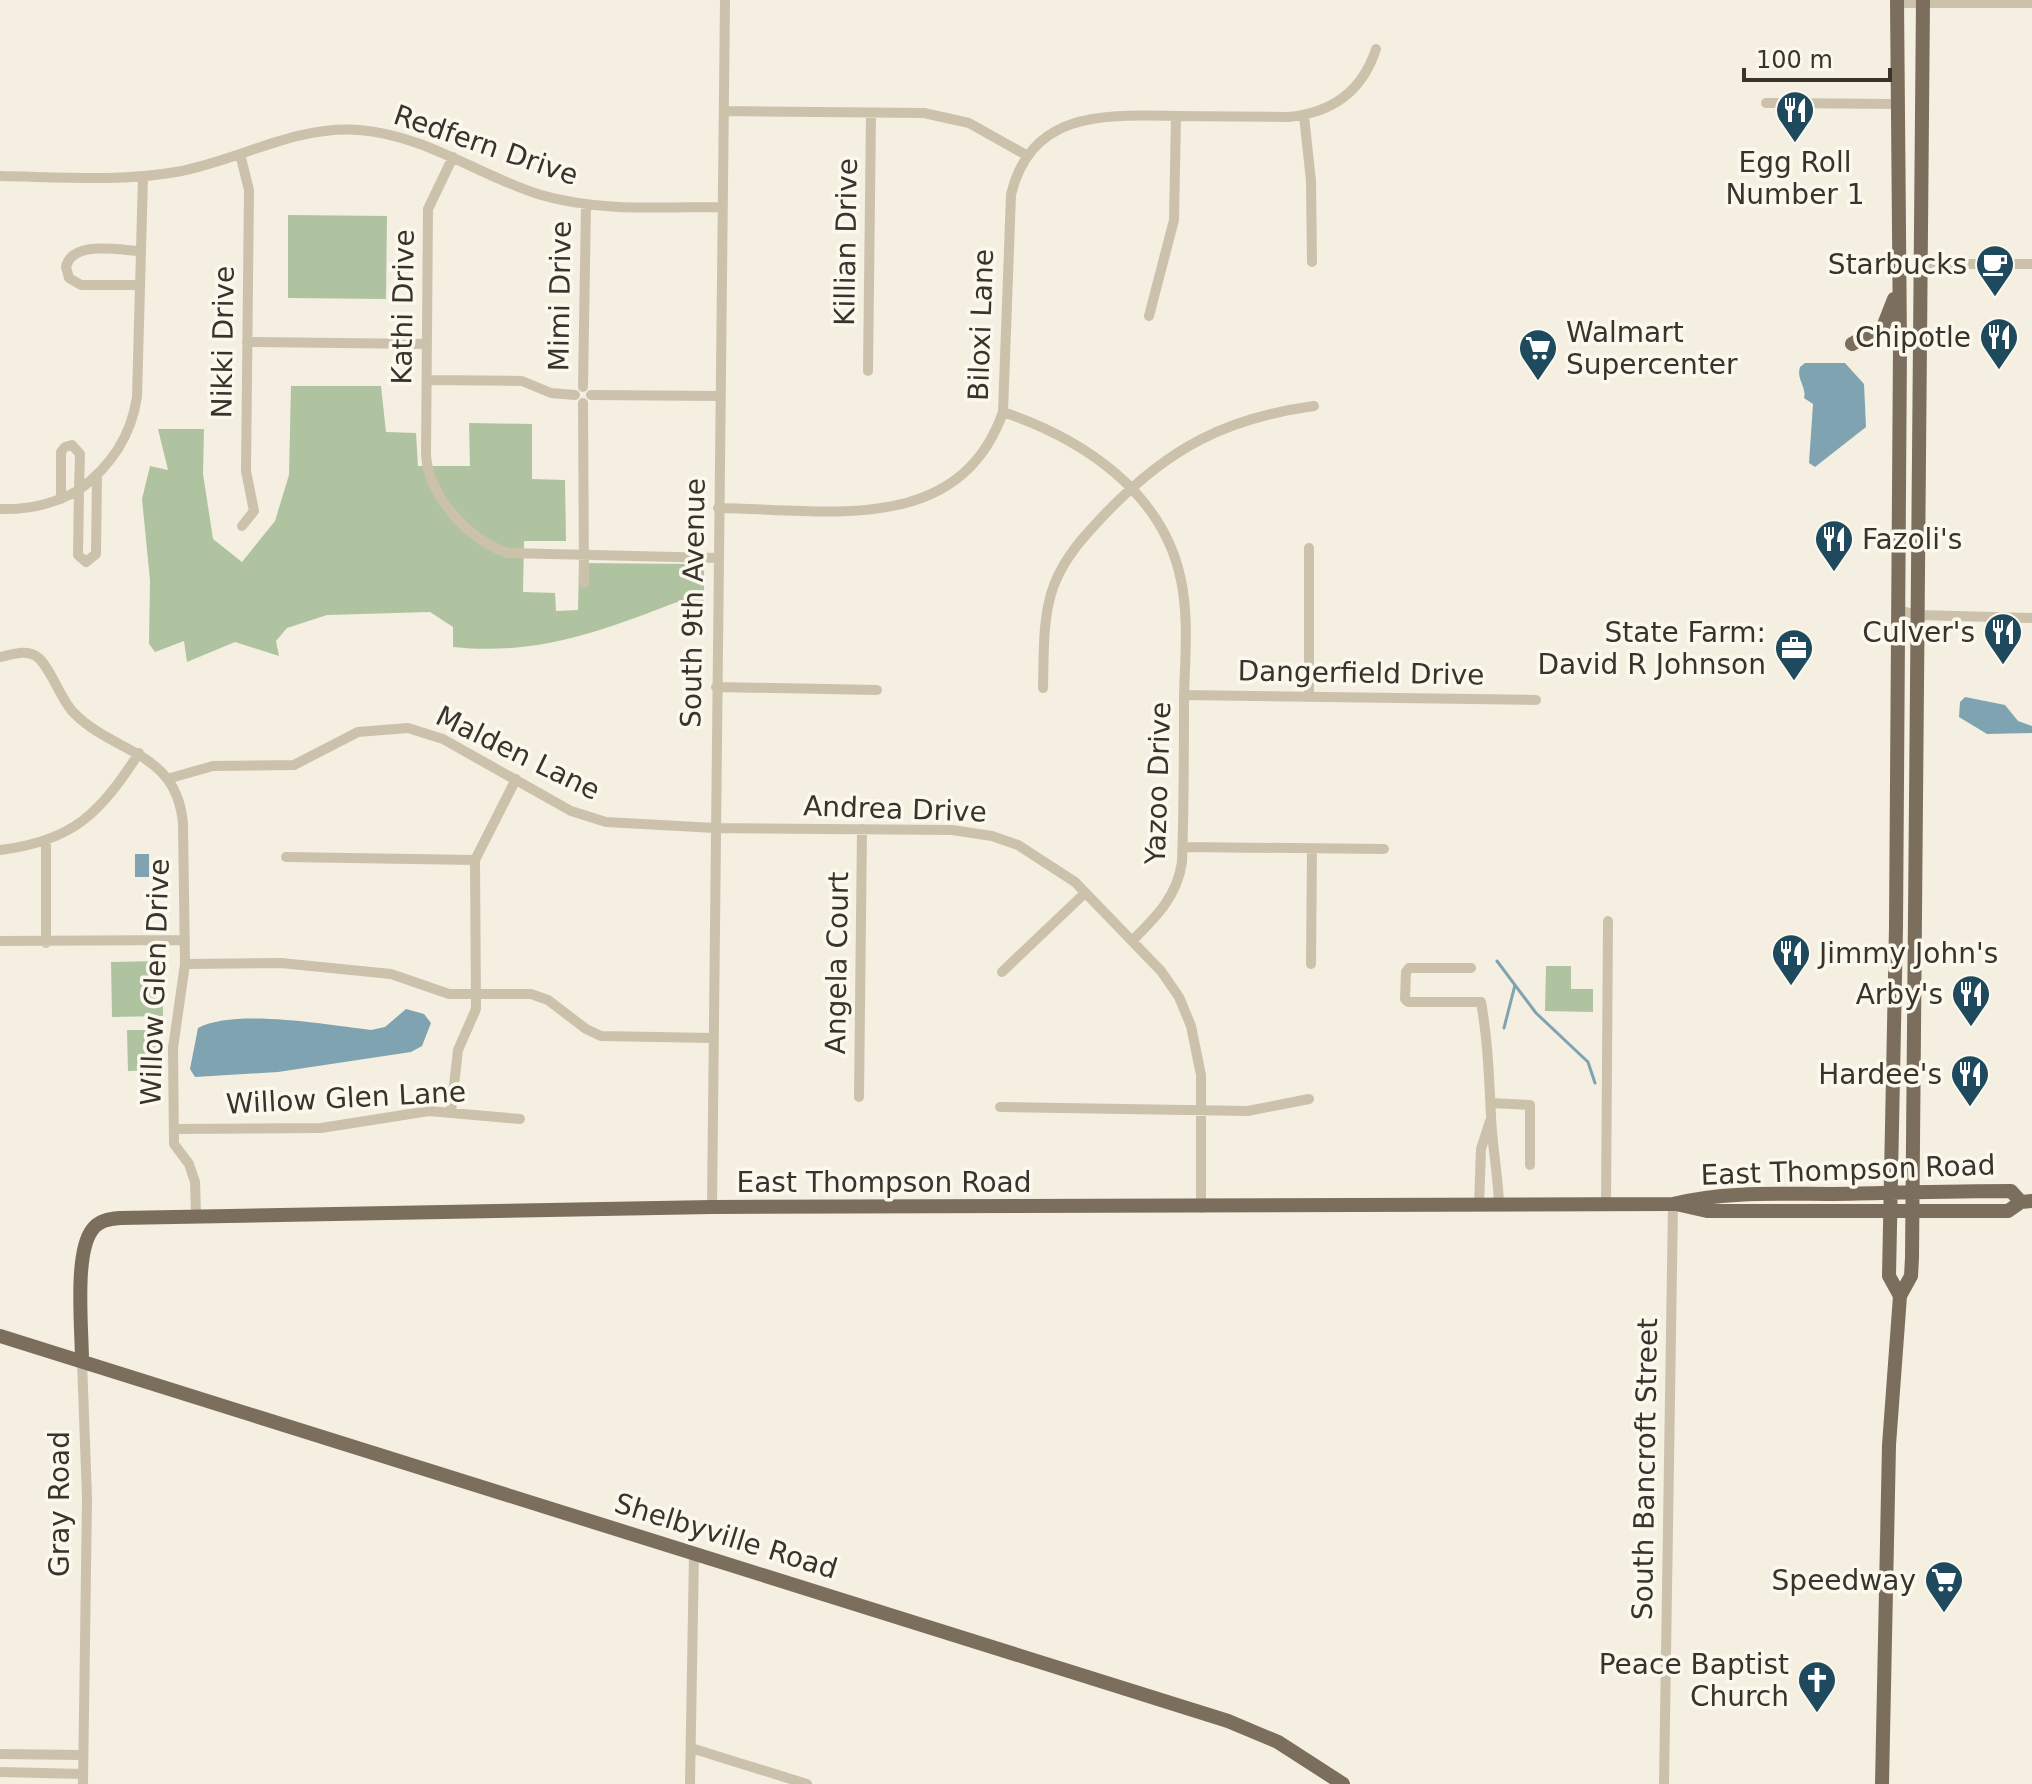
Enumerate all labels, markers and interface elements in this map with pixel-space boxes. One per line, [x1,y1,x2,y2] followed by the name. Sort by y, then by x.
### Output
[1744,32,1890,82] scale bar
[1756,46,1833,74] text: 100 m
[1774,89,1816,144] restaurant icon: Egg Roll Number 1
[390,98,582,192] street label: Redfern Drive
[1725,146,1865,211] place label: Egg Roll Number 1
[828,158,864,326] street label: Killian Drive
[542,220,578,372] street label: Mimi Drive
[385,229,421,385] street label: Kathi Drive
[1974,243,2016,298] cafe icon: Starbucks
[962,248,1000,402] street label: Biloxi Lane
[1828,248,1967,281] place label: Starbucks
[205,265,241,419] street label: Nikki Drive
[1566,316,1738,381] place label: Walmart Supercenter
[1978,316,2020,371] restaurant icon: Chipotle
[1855,321,1971,354] place label: Chipotle
[1517,327,1559,382] supermarket icon: Walmart Supercenter
[674,478,712,728] street label: South 9th Avenue
[1813,518,1855,573] restaurant icon: Fazoli's
[1862,523,1962,556] place label: Fazoli's
[1982,611,2024,666] restaurant icon: Culver's
[1538,616,1766,681] place label: State Farm: David R Johnson
[1862,616,1975,649] place label: Culver's
[1773,627,1815,682] office icon: State Farm: David R Johnson
[1237,654,1485,692] street label: Dangerfield Drive
[431,699,605,807] street label: Malden Lane
[1139,701,1177,866] street label: Yazoo Drive
[803,789,987,829] street label: Andrea Drive
[134,858,176,1106] street label: Willow Glen Drive
[819,871,855,1055] street label: Angela Court
[1770,932,1812,987] restaurant icon: Jimmy John's
[1817,937,1998,970] place label: Jimmy John's
[1950,973,1992,1028] restaurant icon: Arby's
[1856,978,1943,1011] place label: Arby's
[1949,1053,1991,1108] restaurant icon: Hardee's
[1818,1058,1942,1091] place label: Hardee's
[225,1075,467,1121] street label: Willow Glen Lane
[1700,1148,1996,1192] street label: East Thompson Road
[737,1166,1031,1199] street label: East Thompson Road
[1626,1318,1664,1620] street label: South Bancroft Street
[43,1431,76,1577] street label: Gray Road
[611,1486,841,1586] street label: Shelbyville Road
[1923,1559,1965,1614] supermarket icon: Speedway
[1772,1564,1916,1597] place label: Speedway
[1599,1648,1789,1713] place label: Peace Baptist Church
[1796,1659,1838,1714] church icon: Peace Baptist Church

